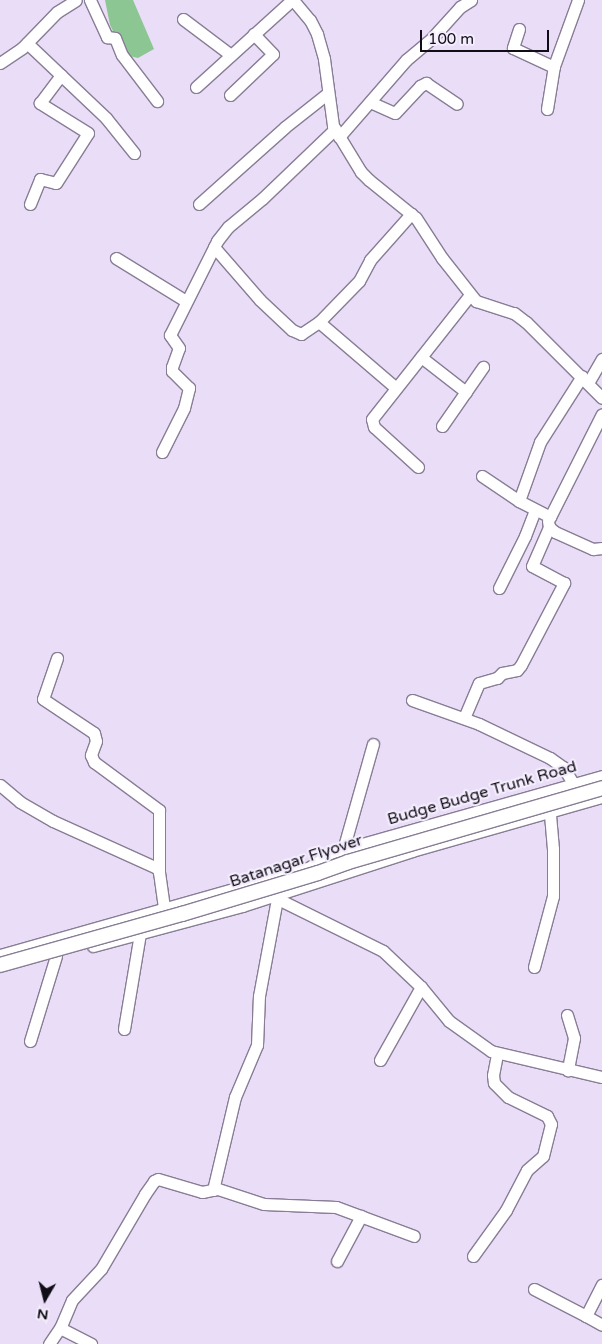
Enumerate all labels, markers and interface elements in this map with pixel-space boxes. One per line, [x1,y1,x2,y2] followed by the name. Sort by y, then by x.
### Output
[422,20,551,52] scale bar
[428,30,474,48] text: 100 m
[385,757,579,829] street label: Budge Budge Trunk Road
[227,830,365,892] street label: Batanagar Flyover
[20,1274,70,1324] north arrow
[36,1305,50,1324] text: N

